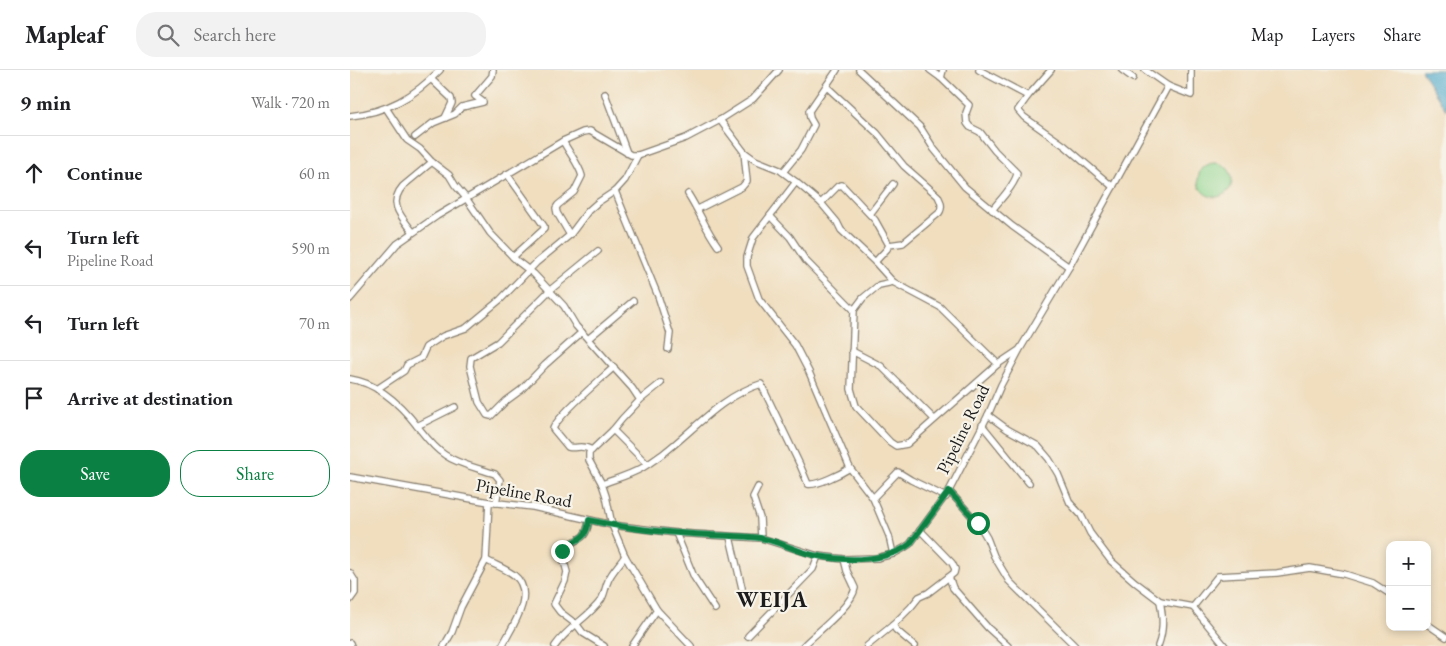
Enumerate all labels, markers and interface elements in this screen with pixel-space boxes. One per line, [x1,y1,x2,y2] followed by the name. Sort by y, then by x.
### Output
[136,12,486,57] search box
[25,19,106,50] text: Mapleaf
[154,21,182,49] icon: search
[194,22,276,47] text: Search here
[1251,23,1283,46] text: Map
[1311,23,1355,46] text: Layers
[1383,23,1421,46] text: Share
[20,89,71,116] text: 9 min
[251,92,330,113] text: Walk · 720 m
[20,159,48,187] icon: ahead
[67,161,142,186] text: Continue
[299,163,330,184] text: 60 m
[67,225,139,250] text: Turn left
[20,234,48,262] icon: left
[291,238,330,259] text: 590 m
[67,250,153,271] text: Pipeline Road
[20,309,48,337] icon: left
[67,311,139,336] text: Turn left
[299,313,330,334] text: 70 m
[931,379,995,478] street label: Pipeline Road
[20,384,48,412] icon: arrive
[67,386,233,411] text: Arrive at destination
[20,450,170,497] button: Save
[180,450,330,497] button: Share
[474,473,575,512] street label: Pipeline Road
[967,512,990,535] route start
[551,540,574,563] route end
[1386,541,1431,631] map controls
[1386,541,1431,586] button: +
[736,585,808,614] district label: WEIJA
[1386,586,1431,631] button: −

